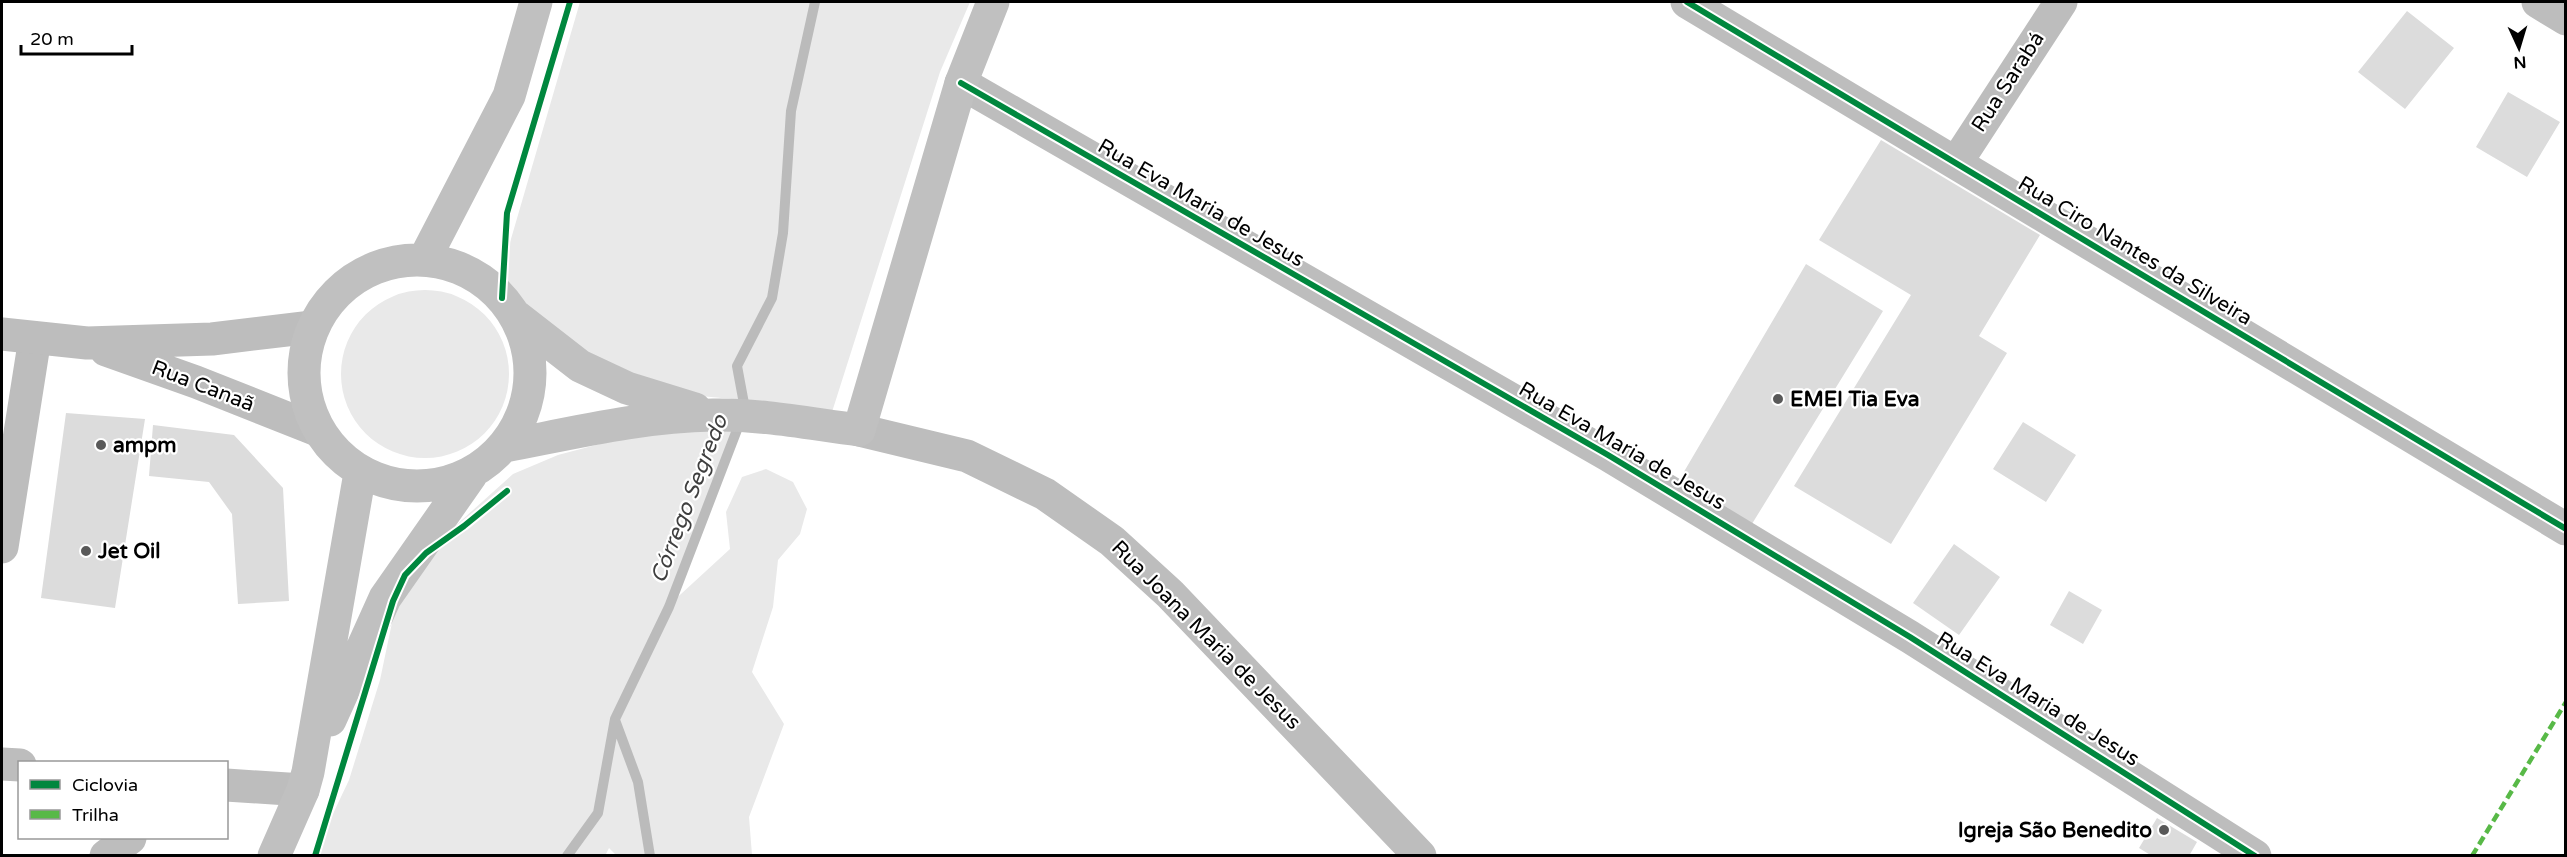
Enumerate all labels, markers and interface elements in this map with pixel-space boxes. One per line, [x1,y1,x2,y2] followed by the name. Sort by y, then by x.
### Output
[21,18,132,56] scale bar
[2489,18,2549,78] north arrow
[1966,27,2050,137] street label: Rua Sarabá
[30,28,74,50] text: 20 m
[2513,52,2527,72] text: N
[1093,134,1309,272] street label: Rua Eva Maria de Jesus
[2013,171,2257,331] street label: Rua Ciro Nantes da Silveira
[148,355,258,417] street label: Rua Canaã
[1514,377,1730,515] street label: Rua Eva Maria de Jesus
[1790,387,1919,412] place label: EMEI Tia Eva
[1771,392,1785,406] marker: EMEI Tia Eva
[645,410,734,587] water label: Córrego Segredo
[113,433,177,458] place label: ampm
[94,438,108,452] marker: ampm
[1106,535,1306,735] street label: Rua Joana Maria de Jesus
[97,539,160,564] place label: Jet Oil
[79,544,93,558] marker: Jet Oil
[1932,626,2144,772] street label: Rua Eva Maria de Jesus
[18,761,228,839] legend
[72,774,138,796] text: Ciclovia
[72,804,119,826] text: Trilha
[1958,818,2152,843] place label: Igreja São Benedito
[2157,823,2171,837] marker: Igreja São Benedito

